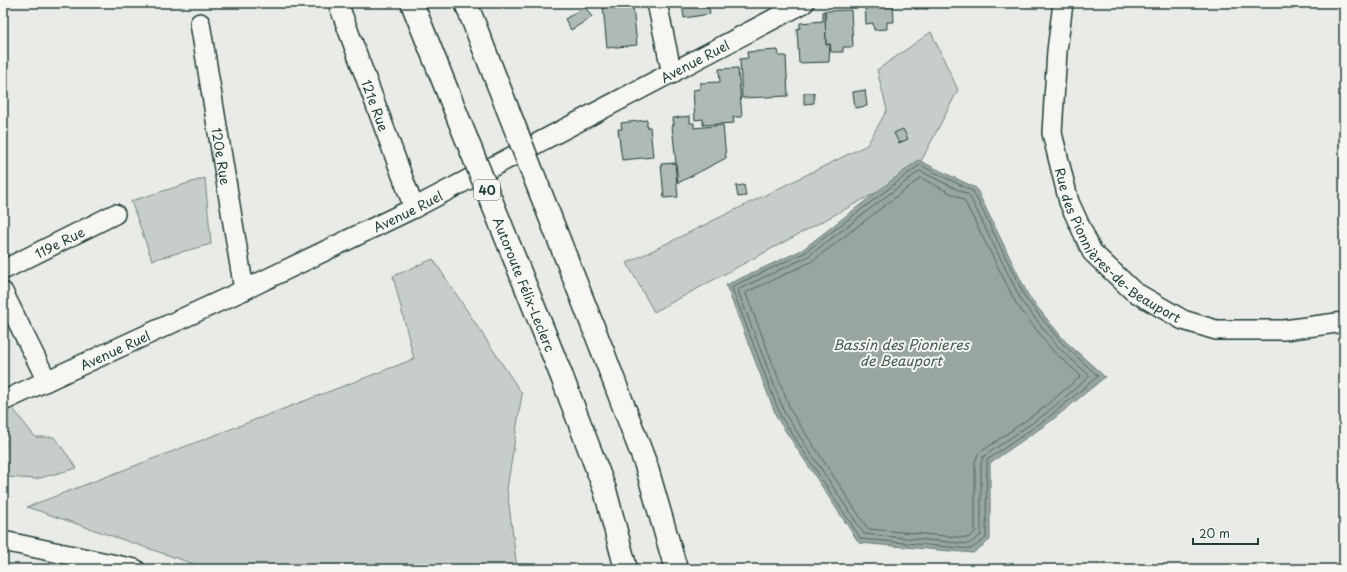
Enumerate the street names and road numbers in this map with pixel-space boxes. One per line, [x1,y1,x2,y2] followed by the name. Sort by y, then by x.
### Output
[657,35,732,87] street label: Avenue Ruel
[358,77,394,134] street label: 121e Rue
[208,126,236,186] street label: 120e Rue
[1051,166,1185,327] street label: Rue des Pionnières-de-Beauport
[474,180,500,200] road number: 40
[370,185,446,236] street label: Avenue Ruel
[489,214,560,355] street label: Autoroute Félix-Leclerc
[31,221,88,262] street label: 119e Rue
[76,325,153,374] street label: Avenue Ruel

